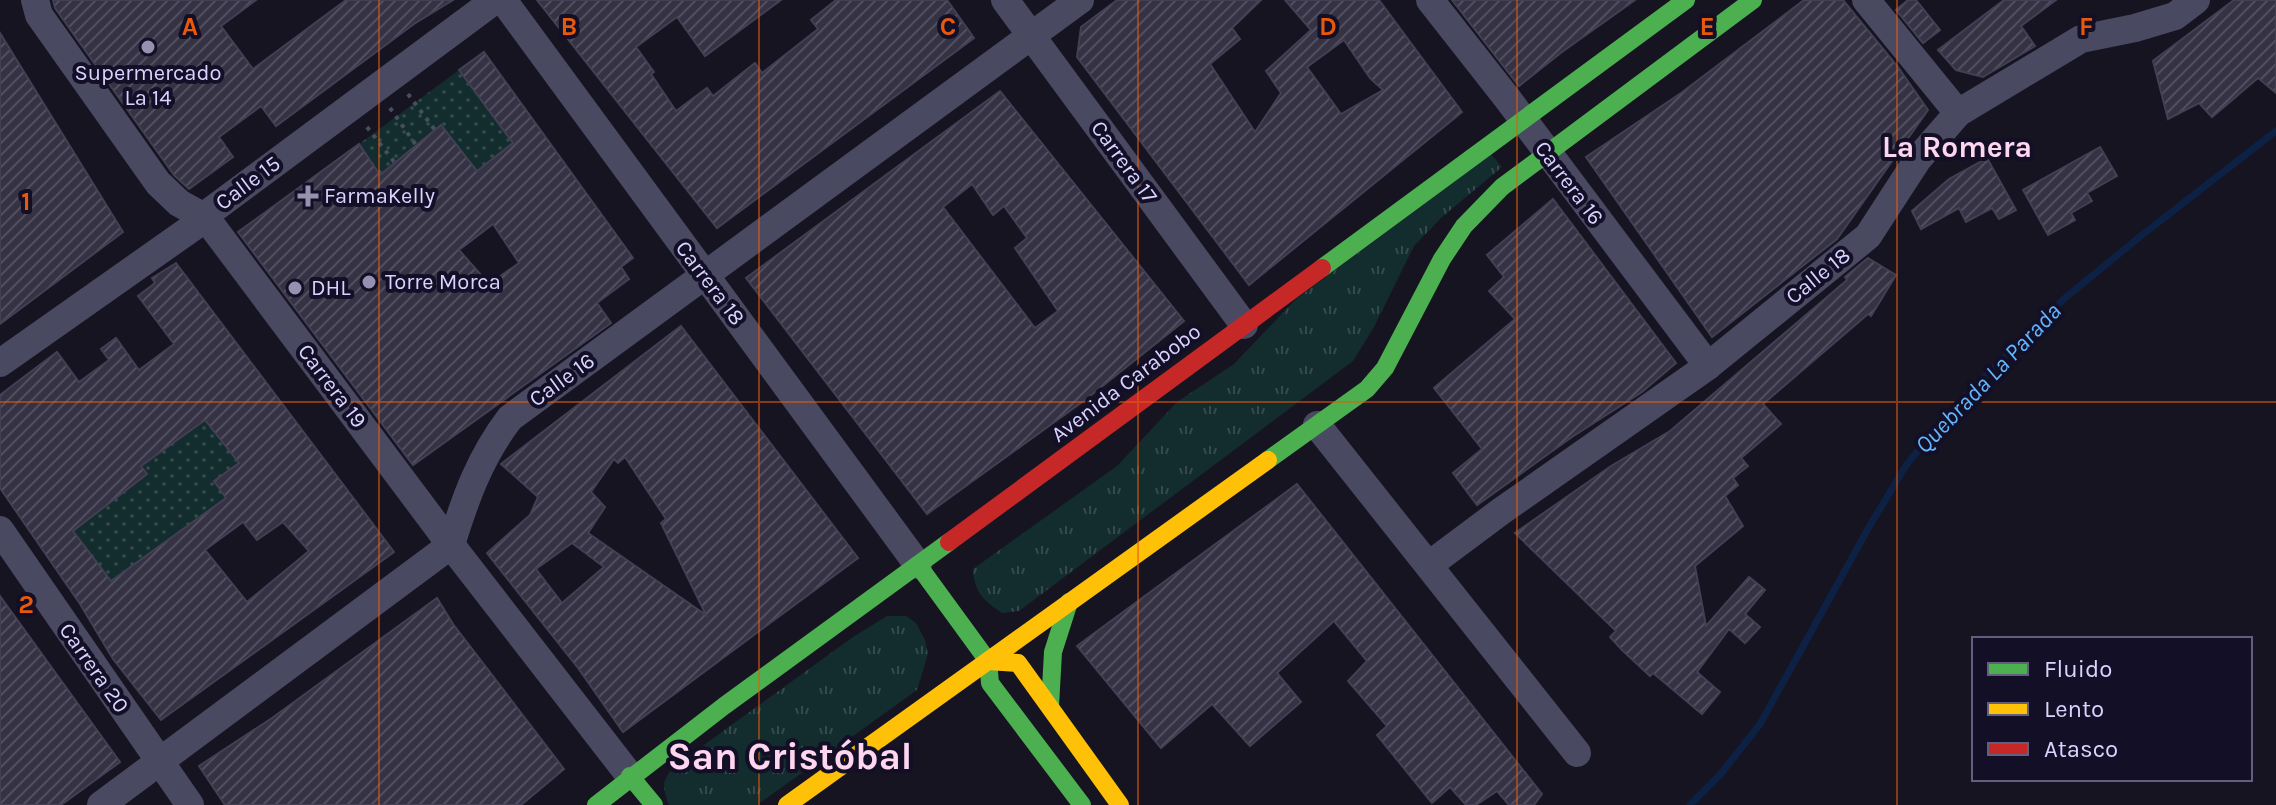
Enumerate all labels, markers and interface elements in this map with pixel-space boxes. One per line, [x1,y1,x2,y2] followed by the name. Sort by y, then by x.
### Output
[182,11,198,42] text: A
[561,11,577,42] text: B
[940,11,956,42] text: C
[1319,11,1337,42] text: D
[1699,11,1715,42] text: E
[2079,11,2093,42] text: F
[139,38,157,56] marker: Supermercado La 14
[74,60,222,111] place label: Supermercado La 14
[1085,116,1163,208] street label: Carrera 17
[1882,129,2032,165] district label: La Romera
[1529,136,1609,230] street label: Carrera 16
[211,150,285,216] street label: Calle 15
[324,183,435,209] place label: FarmaKelly
[21,186,31,217] text: 1
[299,187,317,205] marker: FarmaKelly
[670,236,750,330] street label: Carrera 18
[1781,242,1855,310] street label: Calle 18
[385,269,501,295] place label: Torre Morca
[360,273,378,291] marker: Torre Morca
[311,275,351,301] place label: DHL
[286,279,304,297] marker: DHL
[1909,297,2067,459] water label: Quebrada La Parada
[1046,318,1206,448] street label: Avenida Carabobo
[292,339,372,433] street label: Carrera 19
[524,348,600,412] street label: Calle 16
[18,589,34,620] text: 2
[54,618,134,718] street label: Carrera 20
[1972,637,2252,781] legend
[2044,655,2112,683] text: Fluido
[2044,695,2104,723] text: Lento
[668,734,912,779] district label: San Cristóbal
[2044,735,2118,763] text: Atasco

